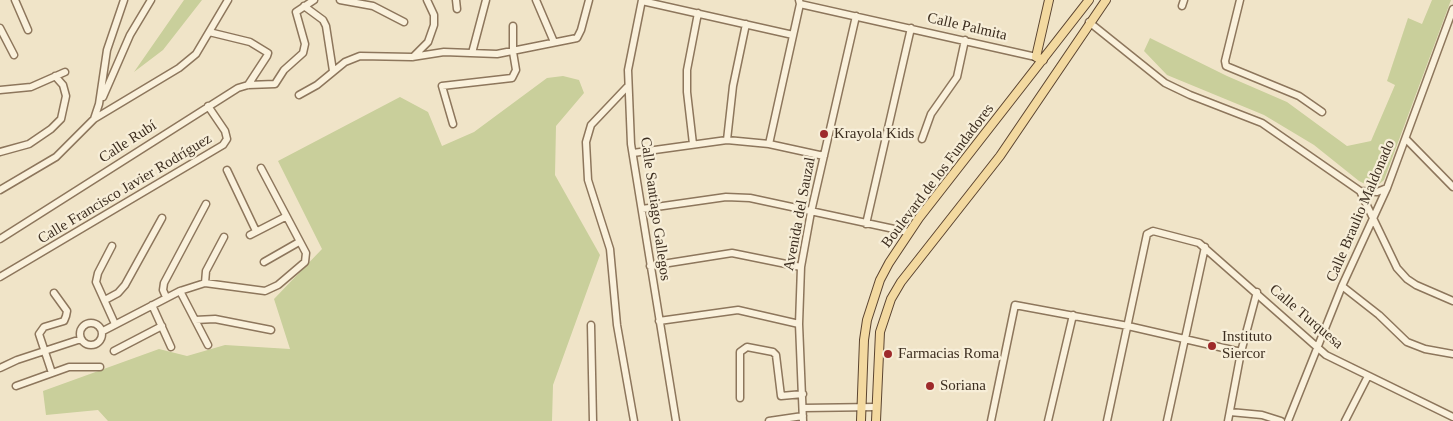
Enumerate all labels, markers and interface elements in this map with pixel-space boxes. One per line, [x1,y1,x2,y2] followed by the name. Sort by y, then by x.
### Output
[925,9,1009,45] street label: Calle Palmita
[878,101,998,251] street label: Boulevard de los Fundadores
[96,117,160,167] street label: Calle Rubí
[834,125,914,143] place label: Krayola Kids
[818,128,830,140] marker: Krayola Kids
[35,130,215,248] street label: Calle Francisco Javier Rodríguez
[636,136,674,282] street label: Calle Santiago Gallegos
[1323,137,1399,285] street label: Calle Braulio Maldonado
[780,156,820,272] street label: Avenida del Sauzal
[1265,281,1347,353] street label: Calle Turquesa
[1222,328,1272,363] place label: Instituto Siercor
[1206,340,1218,352] marker: Instituto Siercor
[898,345,999,363] place label: Farmacias Roma
[882,348,894,360] marker: Farmacias Roma
[940,377,986,395] place label: Soriana
[924,380,936,392] marker: Soriana

